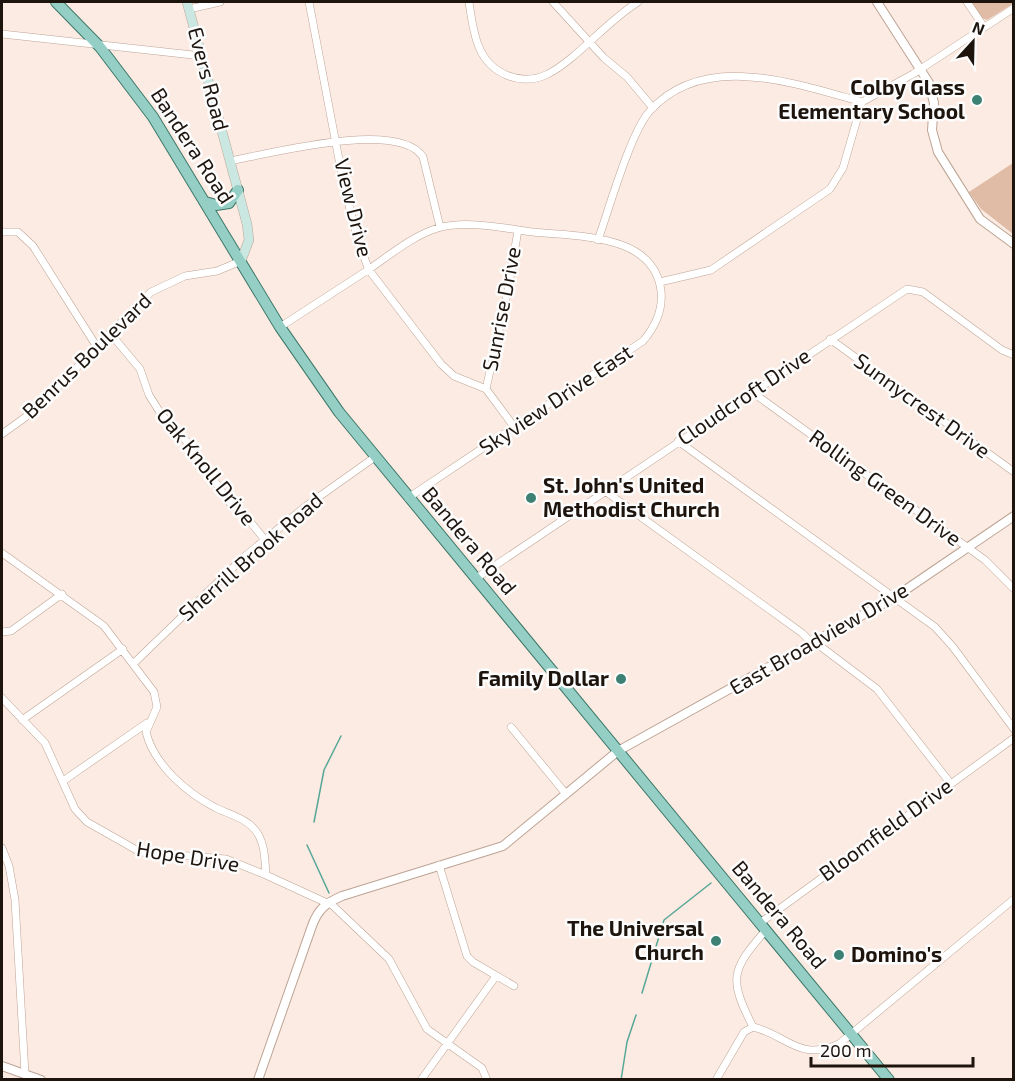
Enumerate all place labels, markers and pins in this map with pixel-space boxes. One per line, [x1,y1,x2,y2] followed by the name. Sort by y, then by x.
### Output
[778,74,965,124] place label: Colby Glass Elementary School
[970,93,984,107] marker: Colby Glass Elementary School
[543,472,720,521] place label: St. John's United Methodist Church
[524,491,538,505] marker: St. John's United Methodist Church
[478,665,609,691] place label: Family Dollar
[614,672,628,686] marker: Family Dollar
[567,915,704,964] place label: The Universal Church
[709,934,723,948] marker: The Universal Church
[851,941,942,966] place label: Domino's
[832,948,846,962] marker: Domino's

